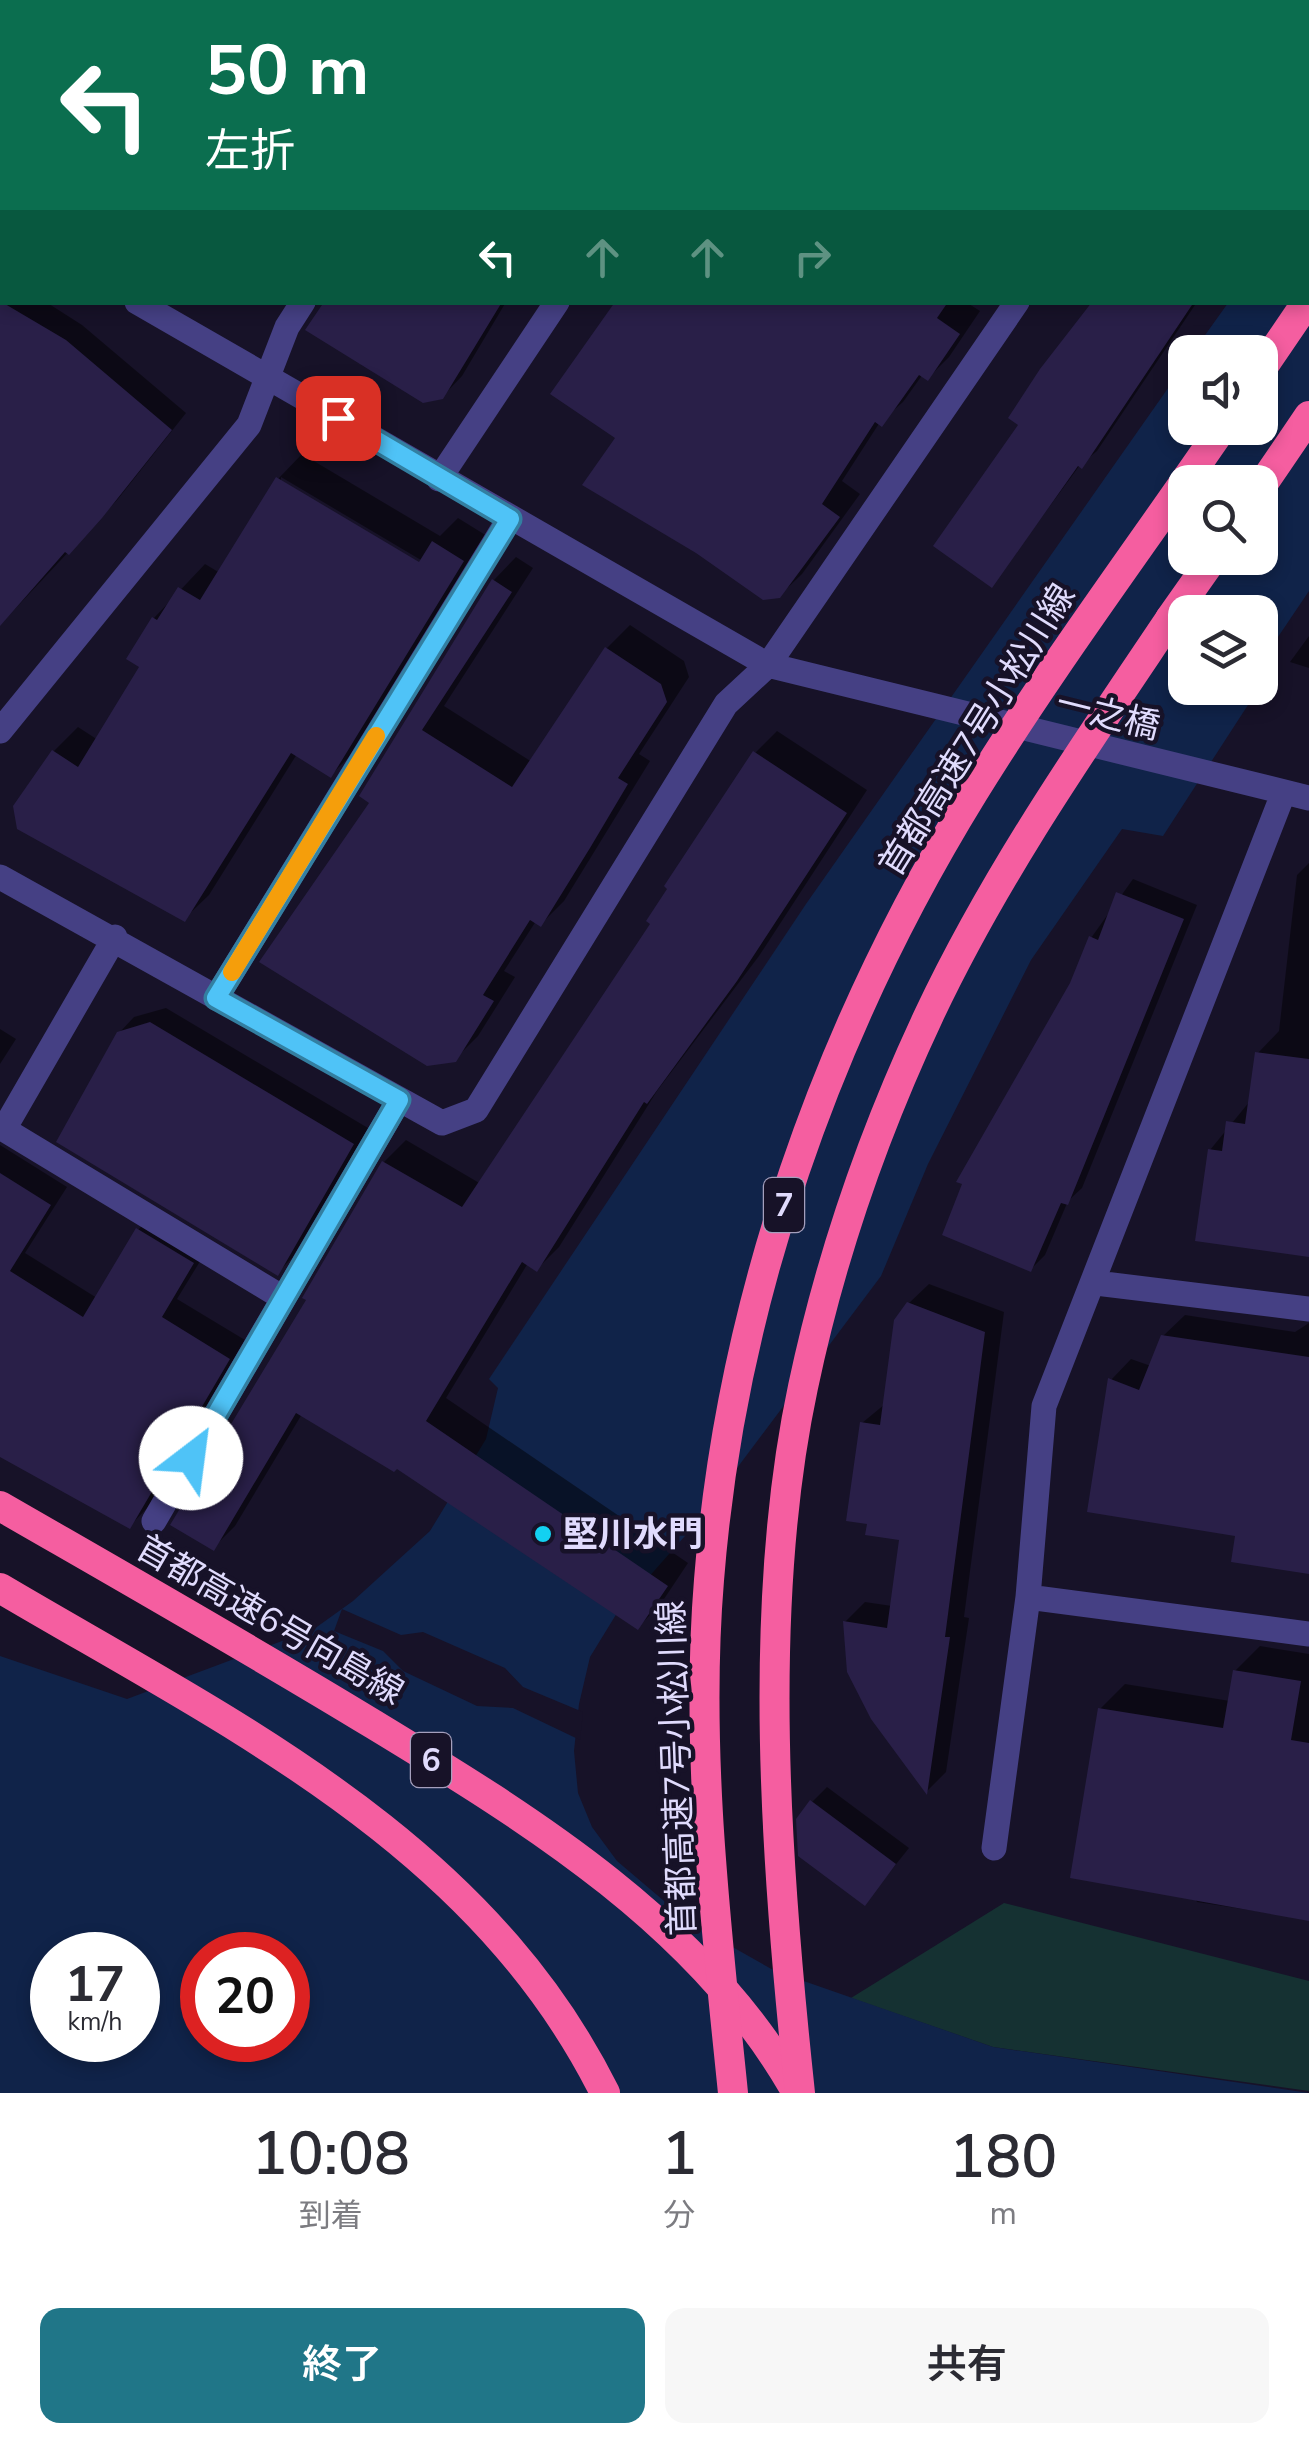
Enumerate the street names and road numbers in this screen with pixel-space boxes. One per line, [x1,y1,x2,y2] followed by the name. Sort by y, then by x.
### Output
[868,575,1086,885] street label: 首都高速7号小松川線
[1051,679,1165,751] street label: 一之橋
[764,1178,804,1232] road number: 7
[128,1524,412,1716] street label: 首都高速6号向島線
[648,1599,706,1937] street label: 首都高速7号小松川線
[411,1733,451,1787] road number: 6

